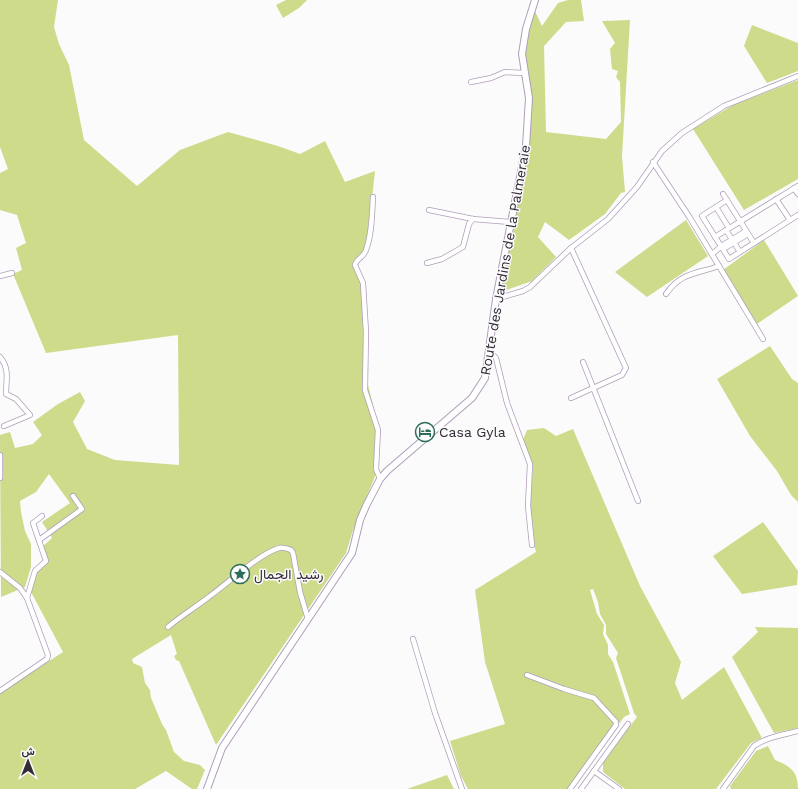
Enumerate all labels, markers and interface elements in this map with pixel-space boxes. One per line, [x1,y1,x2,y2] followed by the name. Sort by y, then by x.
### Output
[477,144,533,376] street label: Route des Jardins de la Palmeraie
[414,421,436,443] hotel icon: Casa Gyla
[439,424,506,440] place label: Casa Gyla
[229,563,251,585] place icon: رشيد الجمال
[254,566,324,584] place label: رشيد الجمال
[8,741,48,781] north arrow
[21,745,35,758] text: ش

